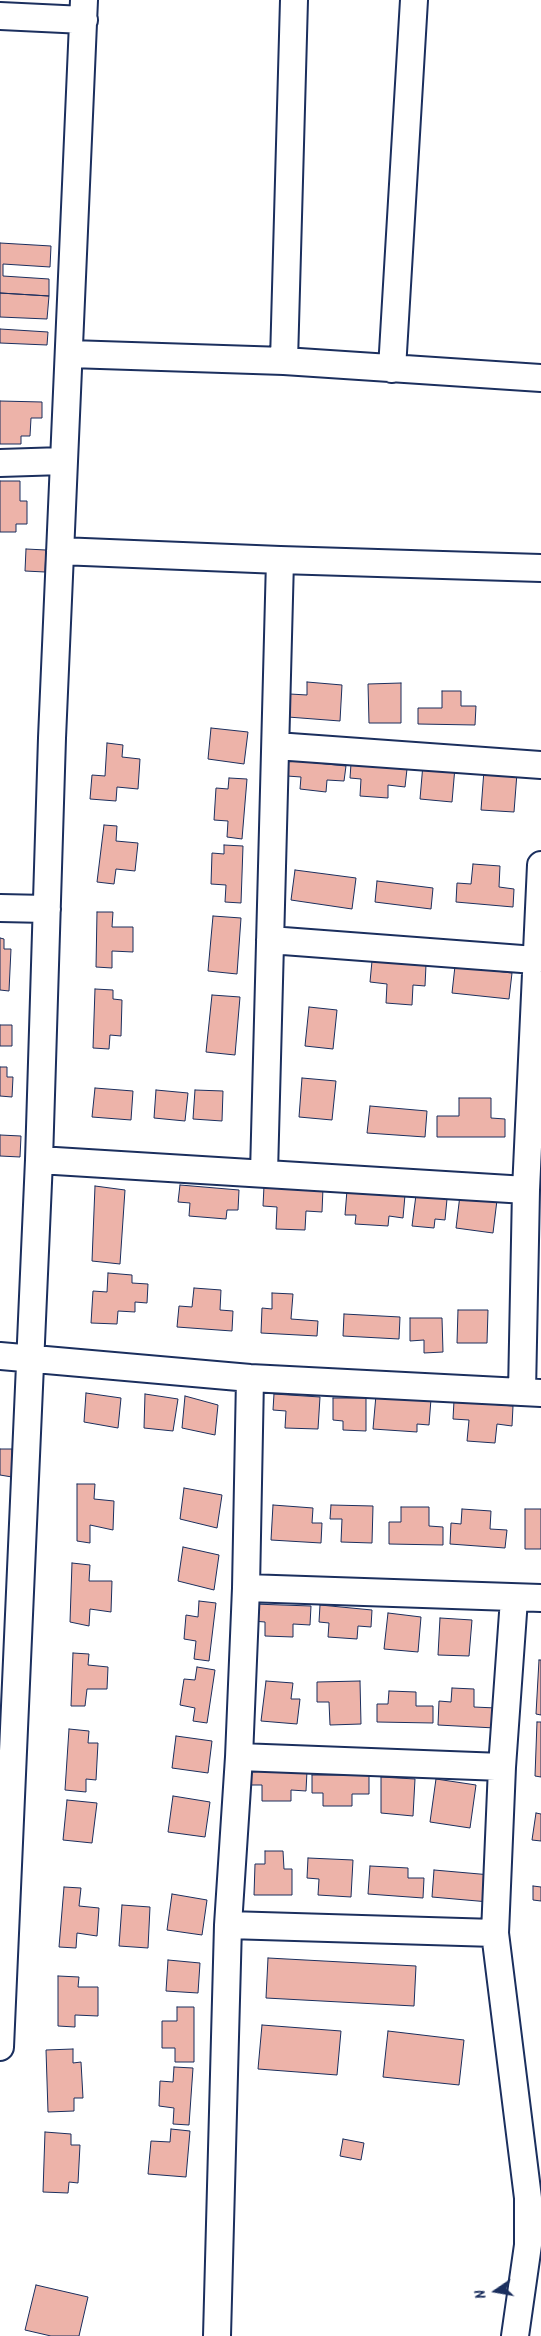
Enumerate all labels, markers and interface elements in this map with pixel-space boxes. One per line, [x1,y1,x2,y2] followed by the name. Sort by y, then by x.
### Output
[471,2266,521,2316] north arrow
[470,2288,493,2301] text: N

